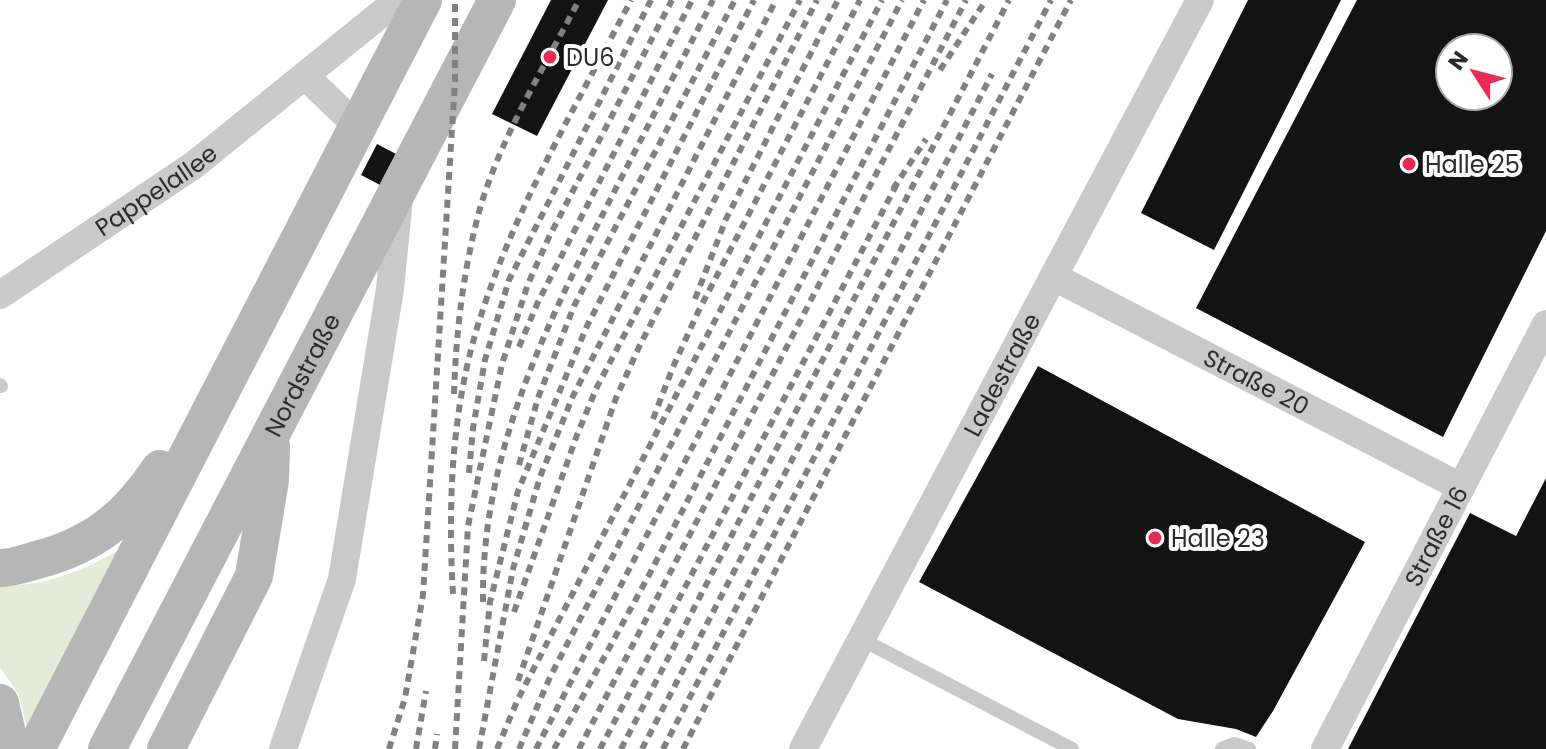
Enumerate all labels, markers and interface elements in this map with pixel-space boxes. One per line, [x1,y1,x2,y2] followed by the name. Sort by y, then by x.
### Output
[1434,32,1514,112] north arrow
[566,41,614,74] place label: DU6
[1441,45,1476,76] text: N
[541,48,559,66] marker: DU6
[88,136,224,243] street label: Pappelallee
[1425,148,1520,181] place label: Halle 25
[1400,155,1418,173] marker: Halle 25
[256,307,348,442] street label: Nordstraße
[955,307,1048,442] street label: Ladestraße
[1198,341,1315,422] street label: Straße 20
[1396,480,1475,592] street label: Straße 16
[1171,522,1265,555] place label: Halle 23
[1146,529,1164,547] marker: Halle 23

